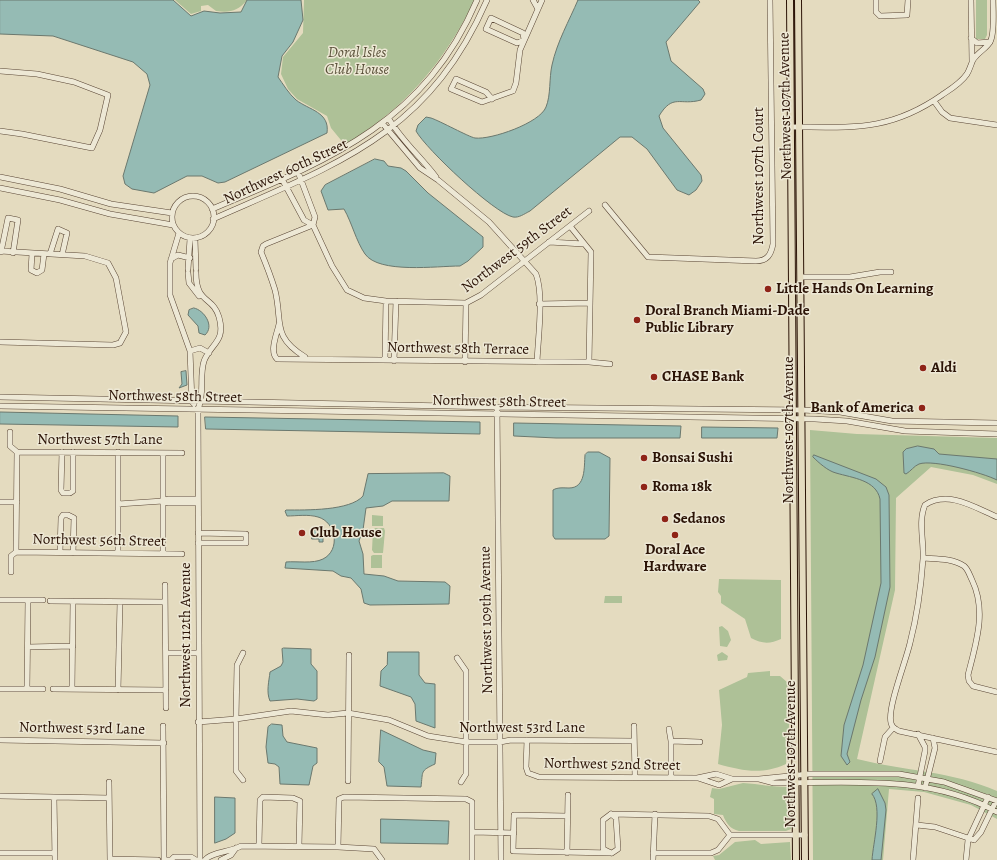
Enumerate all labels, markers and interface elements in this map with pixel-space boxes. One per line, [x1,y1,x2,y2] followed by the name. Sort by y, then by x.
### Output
[776,32,796,180] street label: Northwest 107th Avenue
[325,44,389,79] park label: Doral Isles Club House
[750,107,768,245] street label: Northwest 107th Court
[221,135,351,209] street label: Northwest 60th Street
[458,203,576,297] street label: Northwest 59th Street
[776,280,933,298] place label: Little Hands On Learning
[763,284,773,294] marker: Little Hands On Learning
[645,302,810,337] place label: Doral Branch Miami-Dade Public Library
[632,315,642,325] marker: Doral Branch Miami-Dade Public Library
[387,339,529,359] street label: Northwest 58th Terrace
[780,356,798,504] street label: Northwest 107th Avenue
[931,359,957,377] place label: Aldi
[918,363,928,373] marker: Aldi
[662,368,744,386] place label: CHASE Bank
[649,372,659,382] marker: CHASE Bank
[108,387,242,407] street label: Northwest 58th Street
[432,392,566,412] street label: Northwest 58th Street
[810,399,914,417] place label: Bank of America
[917,403,927,413] marker: Bank of America
[37,431,163,449] street label: Northwest 57th Lane
[652,449,733,467] place label: Bonsai Sushi
[639,453,649,463] marker: Bonsai Sushi
[652,478,712,496] place label: Roma 18k
[639,482,649,492] marker: Roma 18k
[673,510,725,528] place label: Sedanos
[660,514,670,524] marker: Sedanos
[310,524,382,542] place label: Club House
[297,528,307,538] marker: Club House
[670,530,680,540] marker: Doral Ace Hardware
[32,531,166,551] street label: Northwest 56th Street
[643,541,707,576] place label: Doral Ace Hardware
[477,546,497,694] street label: Northwest 109th Avenue
[177,562,195,708] street label: Northwest 112th Avenue
[782,680,800,828] street label: Northwest 107th Avenue
[19,719,145,739] street label: Northwest 53rd Lane
[459,719,585,737] street label: Northwest 53rd Lane
[543,755,681,775] street label: Northwest 52nd Street

